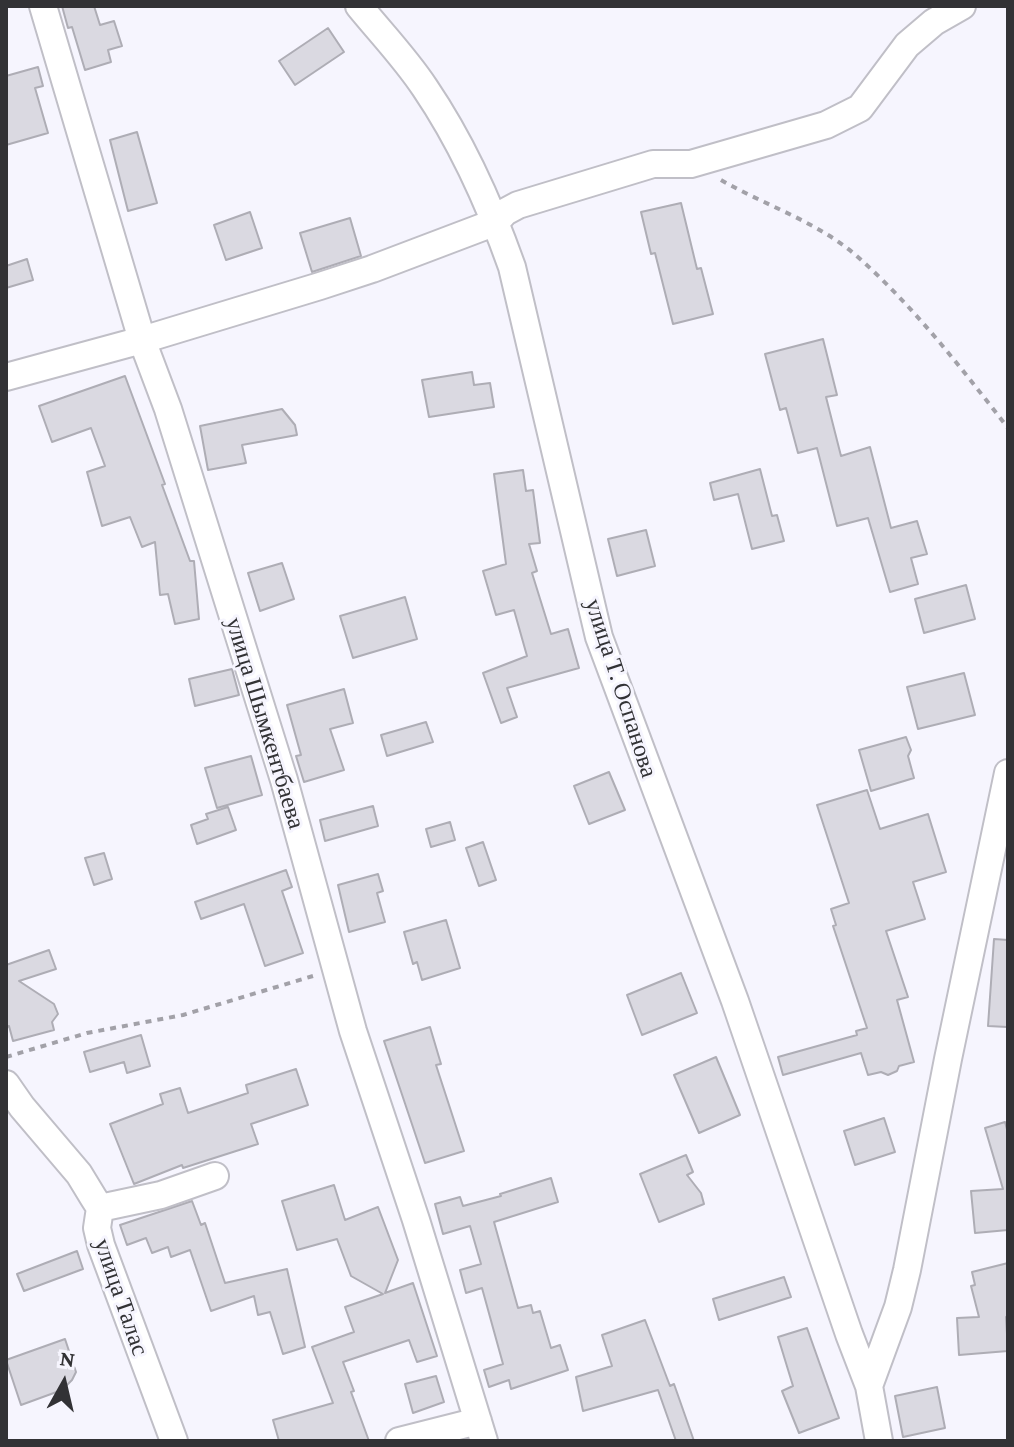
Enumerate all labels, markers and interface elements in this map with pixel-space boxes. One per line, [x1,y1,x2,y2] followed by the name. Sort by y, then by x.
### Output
[579,595,663,781] street label: улица Т. Оспанова
[219,614,311,832] street label: улица Шымкентбаева
[88,1235,154,1359] street label: улица Талас
[24,1343,104,1423] north arrow
[58,1345,77,1372] text: N

